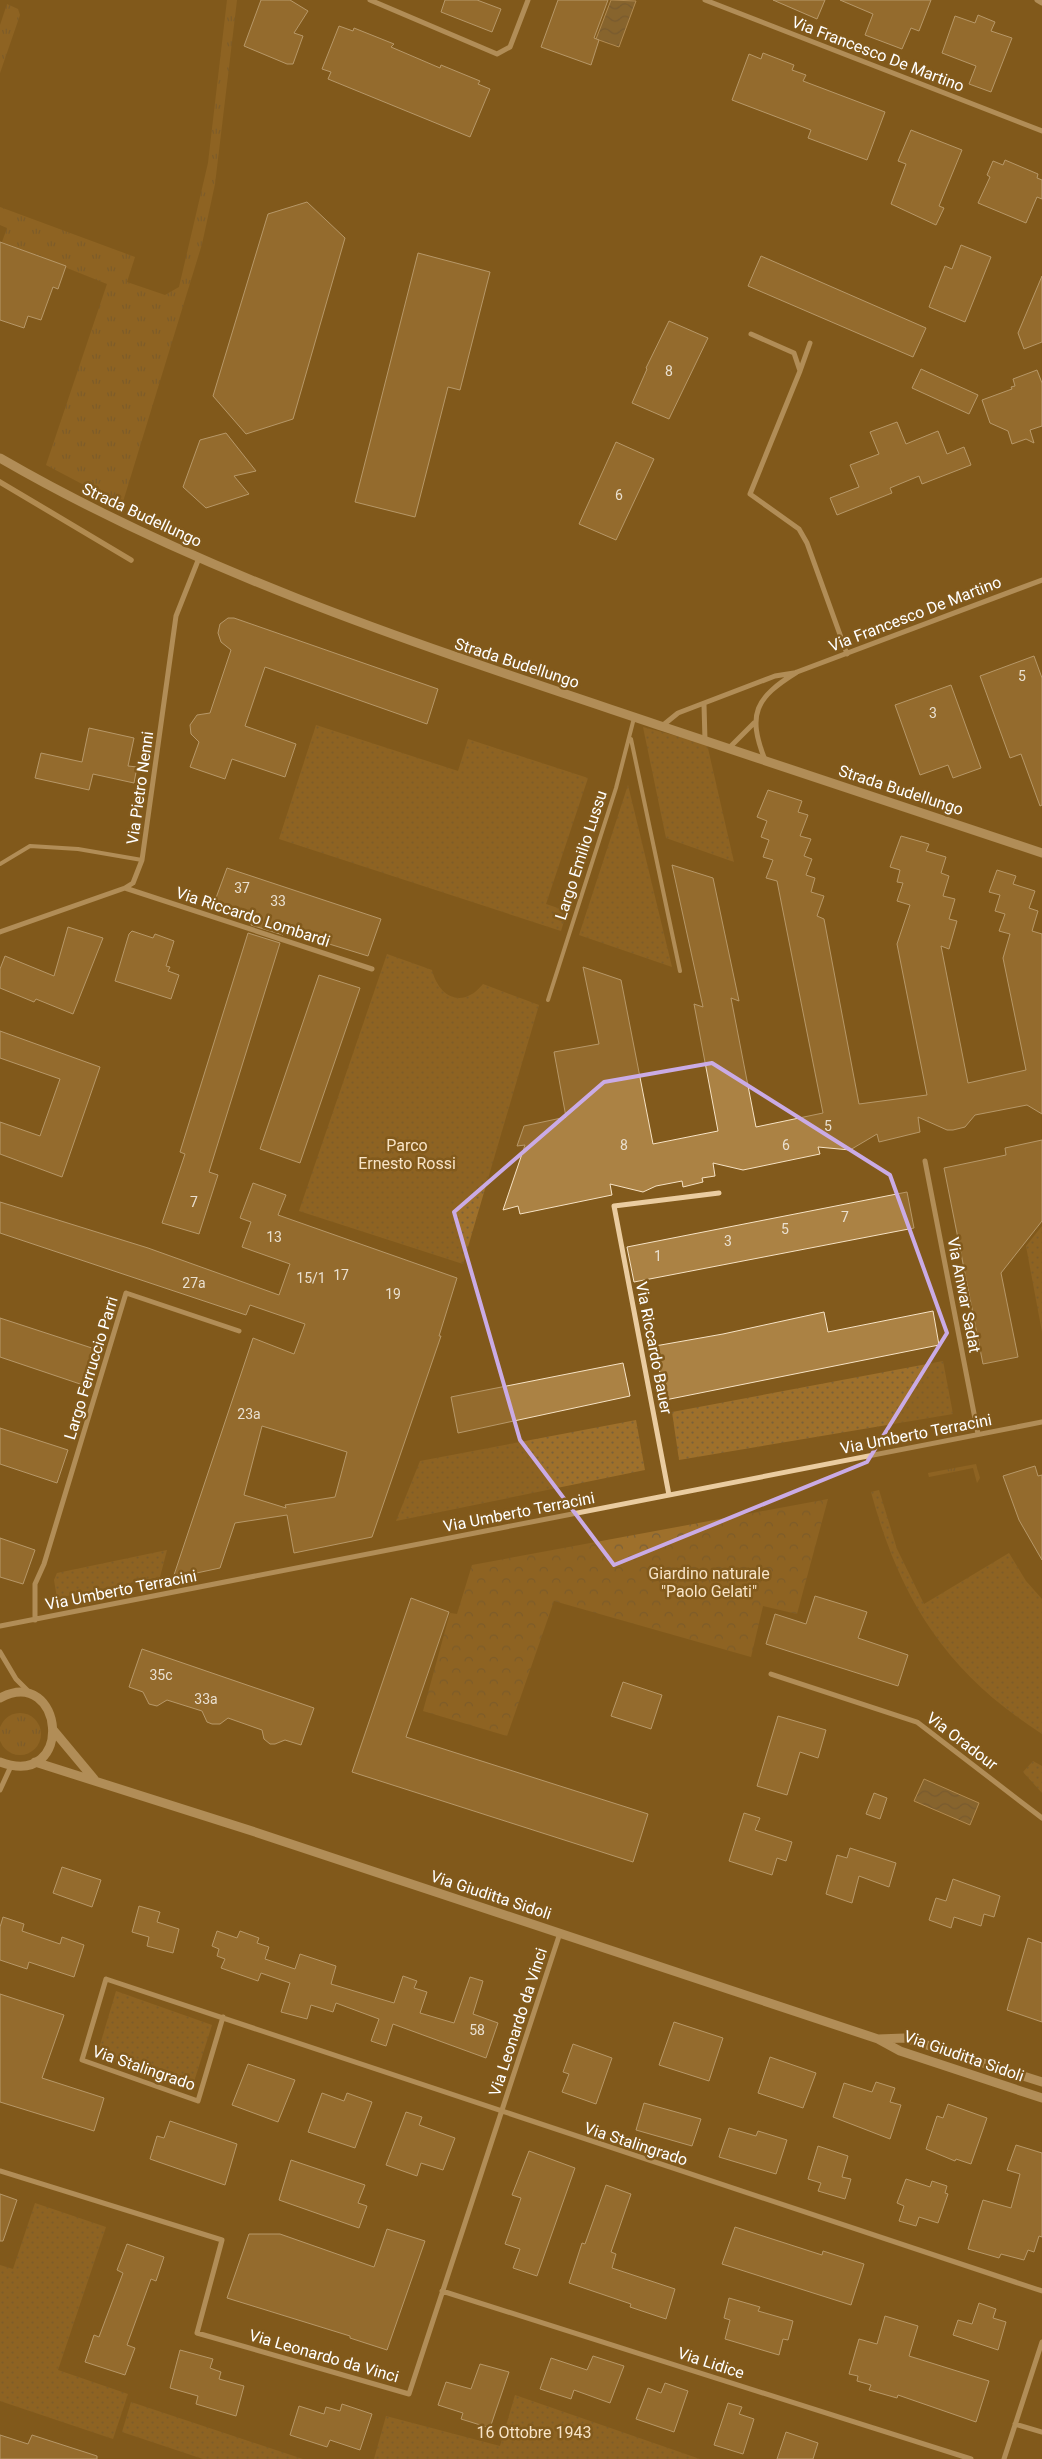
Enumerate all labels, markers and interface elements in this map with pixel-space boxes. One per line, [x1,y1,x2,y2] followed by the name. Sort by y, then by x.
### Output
[789,12,967,96] street label: Via Francesco De Martino
[665,363,673,379] house number: 8
[79,479,205,551] street label: Strada Budellungo
[615,487,623,503] house number: 6
[826,572,1004,656] street label: Via Francesco De Martino
[452,634,582,692] street label: Strada Budellungo
[1018,668,1026,684] house number: 5
[929,705,937,721] house number: 3
[123,730,157,846] street label: Via Pietro Nenni
[836,761,966,819] street label: Strada Budellungo
[551,788,611,922] street label: Largo Emilio Lussu
[234,880,250,896] house number: 37
[174,883,332,951] street label: Via Riccardo Lombardi
[270,893,286,909] house number: 33
[824,1118,832,1134] house number: 5
[358,1136,456,1173] park label: Parco Ernesto Rossi
[620,1137,628,1153] house number: 8
[782,1137,790,1153] house number: 6
[190,1194,198,1210] house number: 7
[841,1209,849,1225] house number: 7
[781,1221,789,1237] house number: 5
[266,1229,282,1245] house number: 13
[724,1233,732,1249] house number: 3
[943,1236,985,1354] street label: Via Anwar Sadat
[654,1248,662,1264] house number: 1
[333,1267,349,1283] house number: 17
[296,1270,326,1286] house number: 15/1
[182,1275,206,1291] house number: 27a
[632,1280,676,1417] street label: Via Riccardo Bauer
[385,1286,401,1302] house number: 19
[60,1294,122,1442] street label: Largo Ferruccio Parri
[237,1406,261,1422] house number: 23a
[839,1410,993,1458] street label: Via Umberto Terracini
[442,1488,596,1536] street label: Via Umberto Terracini
[648,1564,770,1601] park label: Giardino naturale "Paolo Gelati"
[44,1566,198,1614] street label: Via Umberto Terracini
[149,1667,173,1683] house number: 35c
[194,1691,218,1707] house number: 33a
[923,1708,1002,1774] street label: Via Oradour
[428,1867,554,1923] street label: Via Giuditta Sidoli
[485,1945,551,2099] street label: Via Leonardo da Vinci
[469,2022,485,2038] house number: 58
[901,2027,1027,2085] street label: Via Giuditta Sidoli
[90,2041,198,2095] street label: Via Stalingrado
[582,2118,690,2170] street label: Via Stalingrado
[247,2326,401,2386] street label: Via Leonardo da Vinci
[675,2343,747,2383] street label: Via Lidice
[476,2423,592,2442] park label: 16 Ottobre 1943

